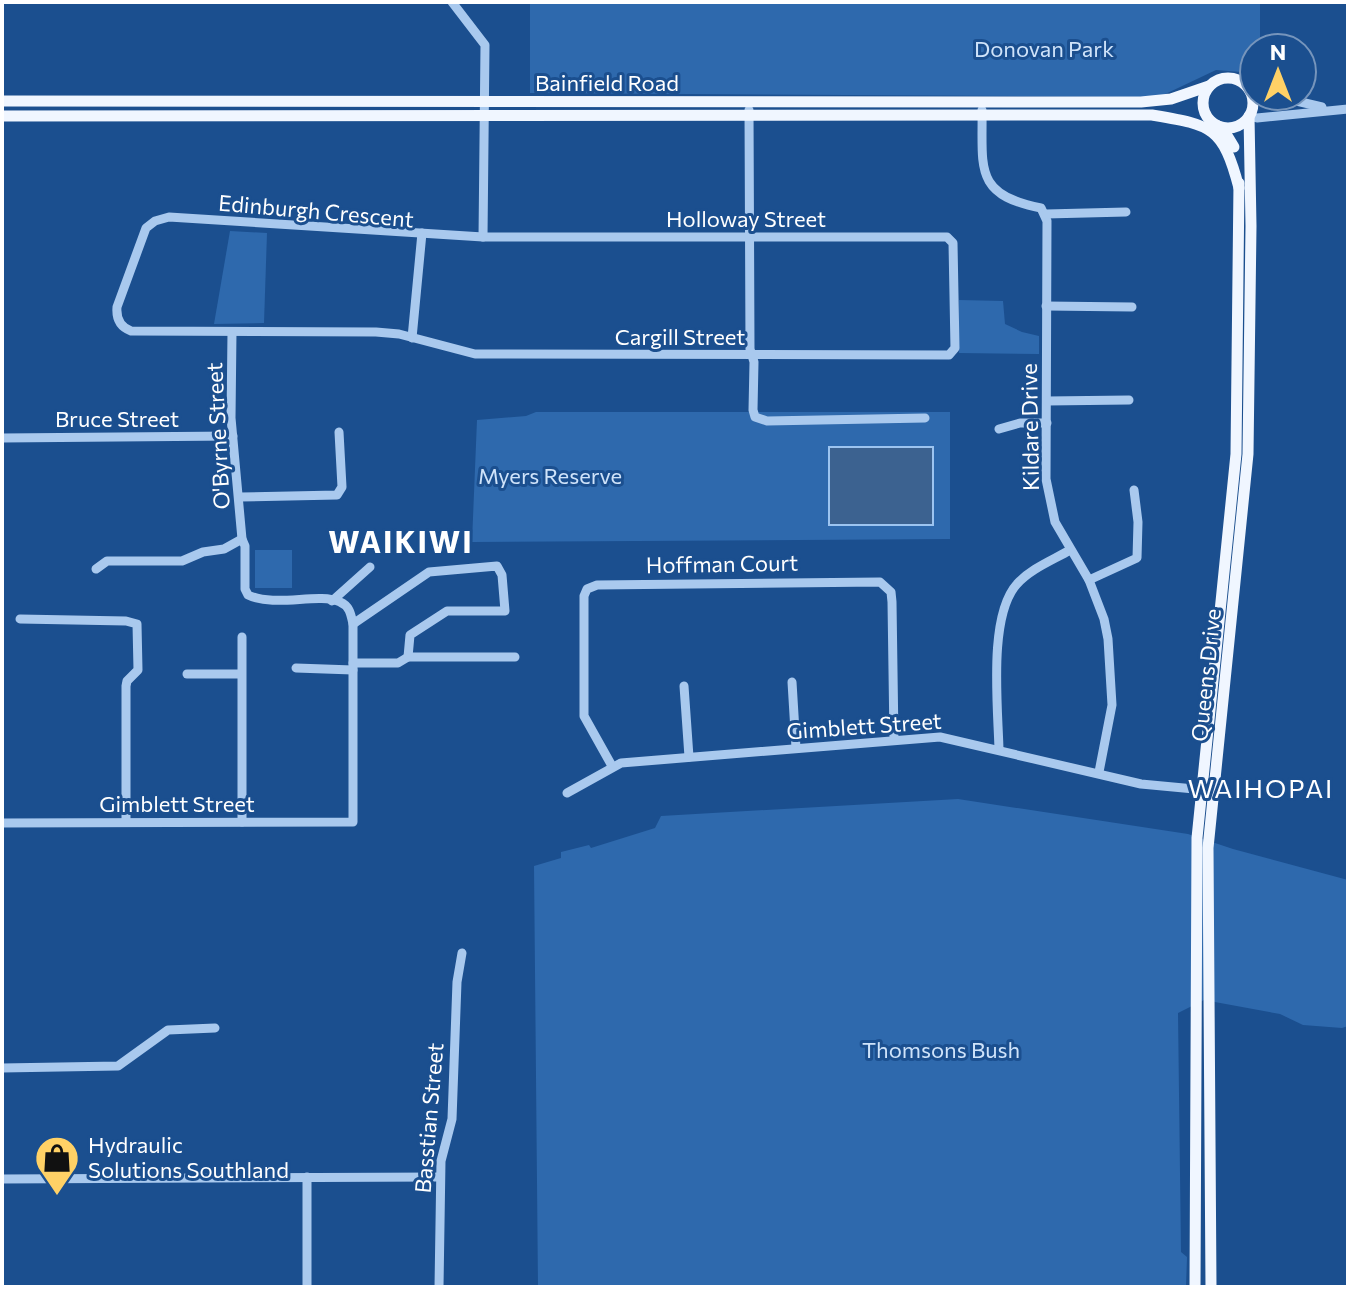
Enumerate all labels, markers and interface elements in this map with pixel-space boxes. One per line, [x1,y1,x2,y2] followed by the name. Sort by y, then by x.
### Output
[1238,32,1318,112] north arrow
[974,35,1114,62] park label: Donovan Park
[1270,38,1286,65] text: N
[535,69,679,96] street label: Bainfield Road
[217,189,415,232] street label: Edinburgh Crescent
[666,205,826,232] street label: Holloway Street
[615,323,745,350] street label: Cargill Street
[200,362,235,510] street label: O'Byrne Street
[1015,363,1044,491] street label: Kildare Drive
[55,405,179,432] street label: Bruce Street
[478,462,622,489] park label: Myers Reserve
[328,522,474,559] district label: WAIKIWI
[646,549,798,578] street label: Hoffman Court
[1185,607,1226,743] street label: Queens Drive
[785,707,942,744] street label: Gimblett Street
[1188,772,1334,803] district label: WAIHOPAI
[99,790,255,817] street label: Gimblett Street
[862,1036,1020,1063] park label: Thomsons Bush
[408,1042,449,1194] street label: Basstian Street
[88,1131,289,1183] place label: Hydraulic Solutions Southland
[33,1134,81,1197] shop icon: Hydraulic Solutions Southland

